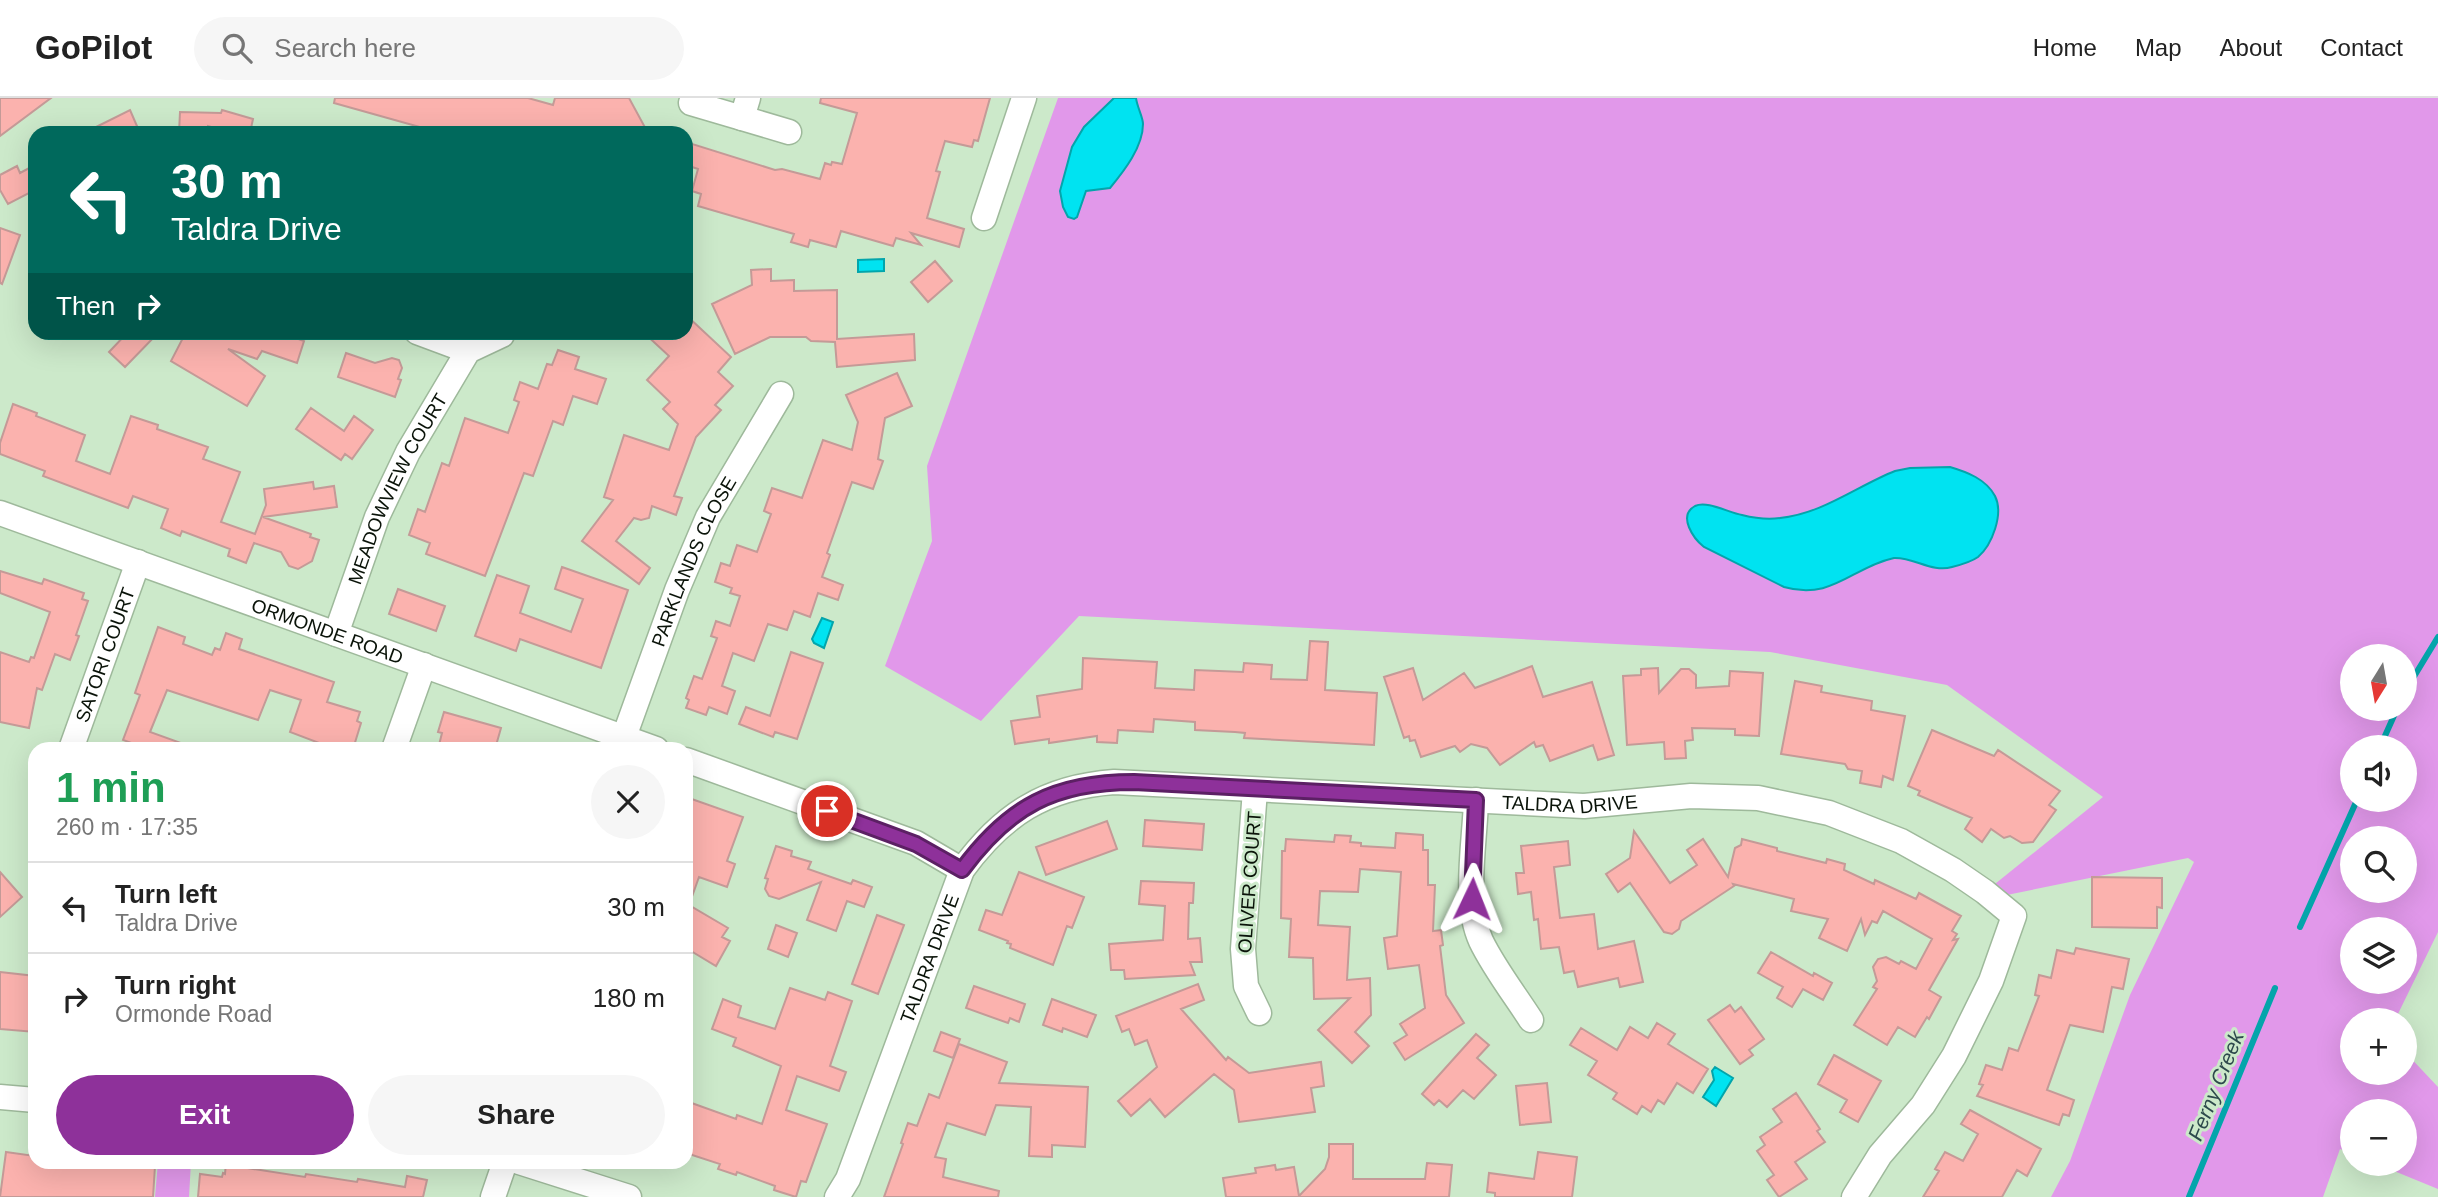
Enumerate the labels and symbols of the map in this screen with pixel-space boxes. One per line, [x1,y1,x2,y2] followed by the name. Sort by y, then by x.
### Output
[344,389,452,587] street label: MEADOWVIEW COURT
[648,473,741,649] street label: PARKLANDS CLOSE
[71,584,139,725] street label: SATORI COURT
[249,594,406,668] street label: ORMONDE ROAD
[2340,644,2417,721] north arrow
[797,781,857,841] pin
[1501,791,1638,817] street label: TALDRA DRIVE
[1234,810,1265,954] street label: OLIVER COURT
[1435,862,1509,936] position arrow
[896,891,963,1026] street label: TALDRA DRIVE
[2183,1027,2248,1144] water label: Ferny Creek

